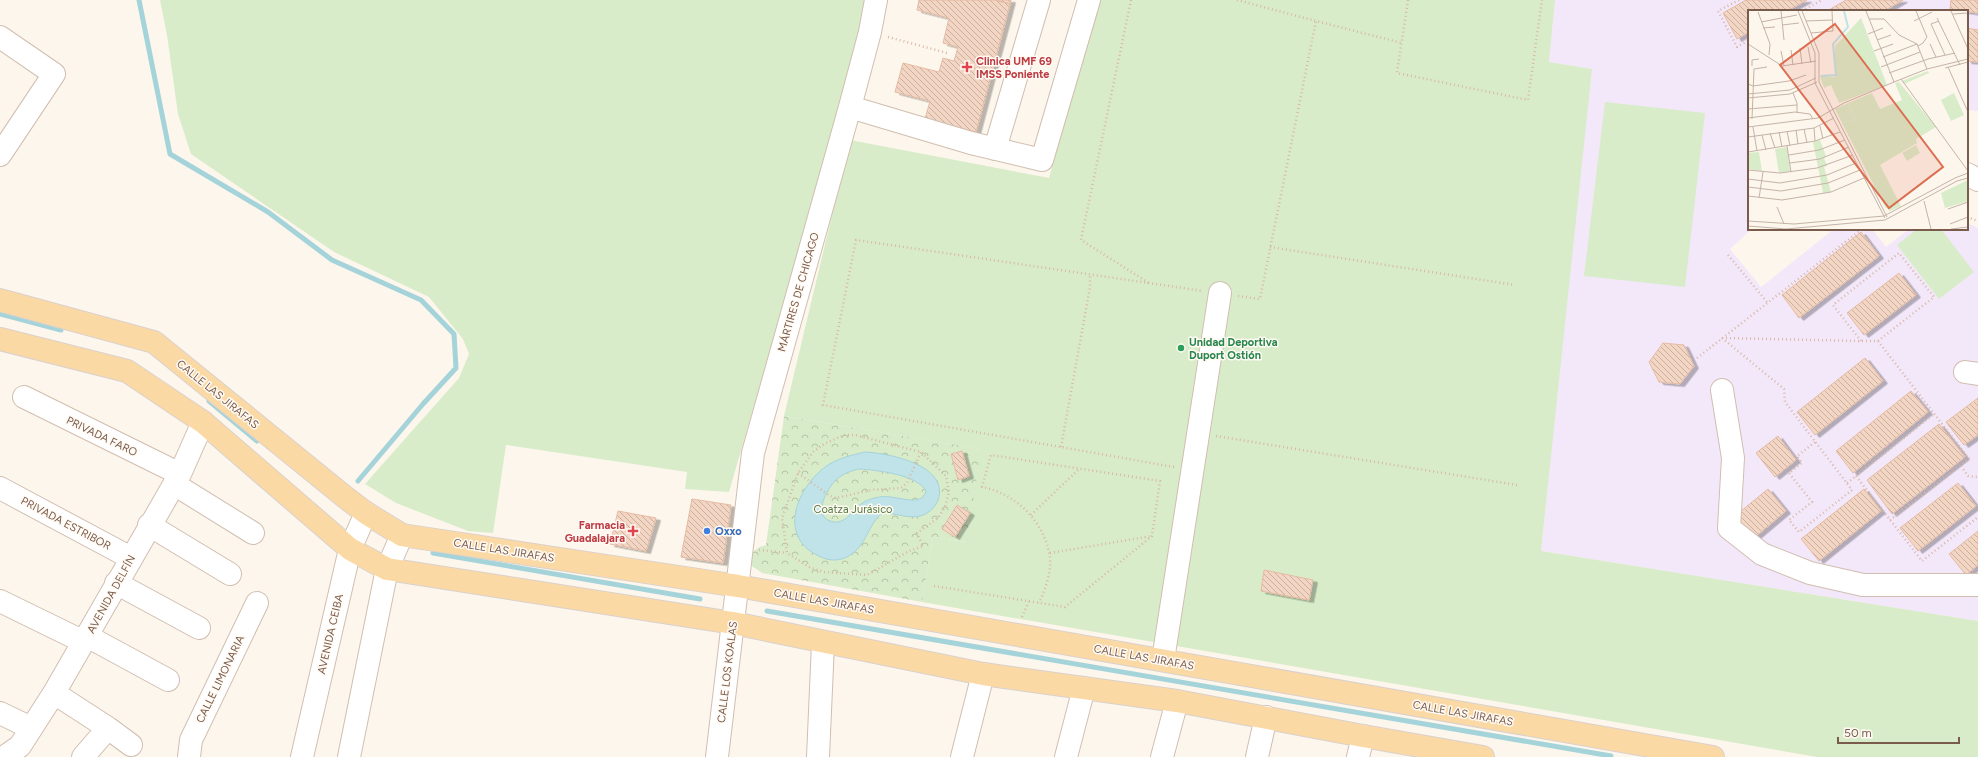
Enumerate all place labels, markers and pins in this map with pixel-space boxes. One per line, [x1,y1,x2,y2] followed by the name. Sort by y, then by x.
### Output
[976,55,1052,81] place label: Clinica UMF 69 IMSS Poniente
[961,61,973,73] marker: Clinica UMF 69 IMSS Poniente
[1189,336,1278,362] place label: Unidad Deportiva Duport Ostión
[1176,343,1186,353] marker: Unidad Deportiva Duport Ostión
[565,519,625,545] place label: Farmacia Guadalajara
[715,525,742,538] place label: Oxxo
[628,526,638,536] marker: Farmacia Guadalajara
[702,526,712,536] marker: Oxxo

